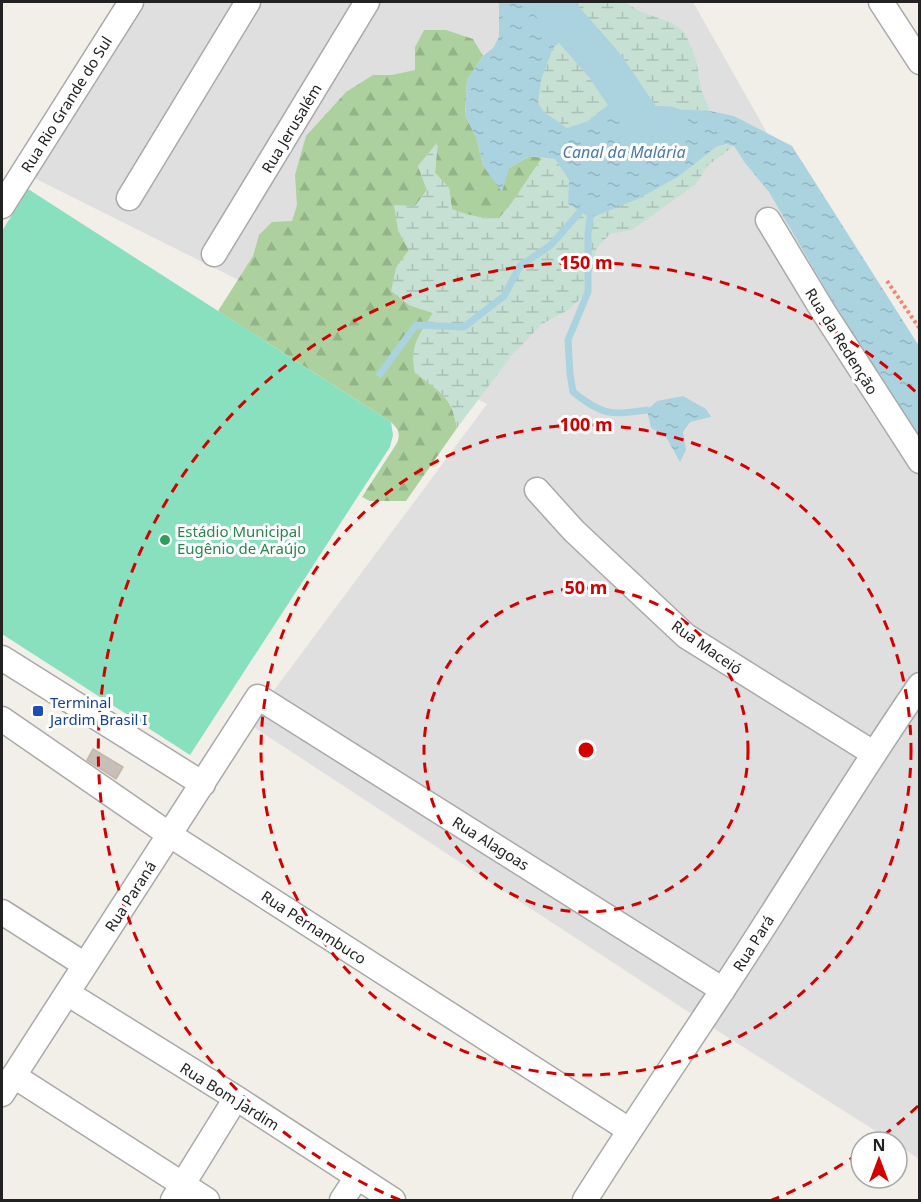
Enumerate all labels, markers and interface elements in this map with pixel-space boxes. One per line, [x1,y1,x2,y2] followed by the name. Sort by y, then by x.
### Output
[16,32,116,176] street label: Rua Rio Grande do Sul
[256,80,326,176] street label: Rua Jerusalém
[563,141,685,163] water label: Canal da Malária
[559,250,613,274] text: 150 m
[801,284,883,398] street label: Rua da Redenção
[559,412,613,436] text: 100 m
[177,521,306,558] place label: Estádio Municipal Eugênio de Araújo
[158,533,172,547] marker: Estádio Municipal Eugênio de Araújo
[565,575,607,599] text: 50 m
[668,615,746,679] street label: Rua Maceió
[48,692,147,729] place label: Terminal Jardim Brasil I
[31,704,45,718] marker: Terminal Jardim Brasil I
[576,740,596,760] centre of rings
[449,812,533,874] street label: Rua Alagoas
[100,857,160,935] street label: Rua Paraná
[258,886,370,968] street label: Rua Pernambuco
[728,911,778,975] street label: Rua Pará
[177,1058,283,1134] street label: Rua Bom Jardim
[849,1130,909,1190] north arrow
[872,1134,886,1156] text: N

